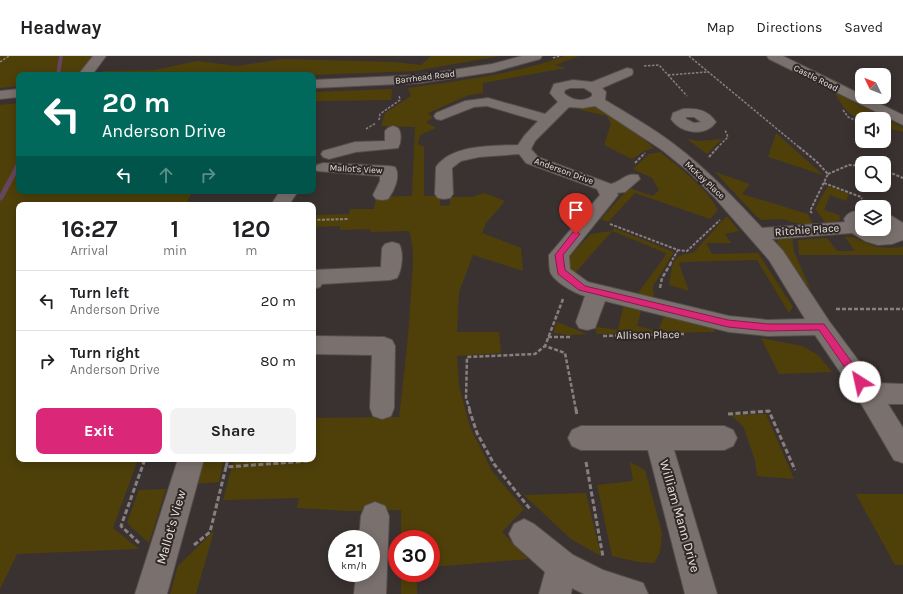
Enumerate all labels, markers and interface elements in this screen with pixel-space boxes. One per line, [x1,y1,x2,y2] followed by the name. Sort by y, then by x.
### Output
[20,17,101,39] text: Headway
[707,19,735,36] text: Map
[757,19,822,36] text: Directions
[844,19,883,36] text: Saved
[792,63,840,93] street label: Castle Road
[394,68,456,86] street label: Barrhead Road
[855,68,891,104] north arrow
[855,68,891,236] map controls
[102,86,170,119] text: 20 m
[36,88,88,140] icon: left
[855,112,891,148] button: sound
[102,120,226,142] text: Anderson Drive
[533,156,595,186] street label: Anderson Drive
[855,156,891,192] button: search
[683,159,727,201] street label: McKay Place
[329,163,383,175] street label: Mallot's View
[113,164,135,186] icon: left
[155,164,177,186] icon: ahead
[197,164,219,186] icon: right
[559,193,593,234] pin
[565,199,587,221] icon: arrive
[855,200,891,236] button: layers
[61,215,118,243] text: 16:27
[171,215,179,243] text: 1
[232,215,271,243] text: 120
[774,221,840,239] street label: Ritchie Place
[70,243,109,258] text: Arrival
[163,243,187,258] text: min
[245,243,257,258] text: m
[70,284,129,302] text: Turn left
[36,290,58,312] icon: left
[261,292,296,310] text: 20 m
[70,302,160,317] text: Anderson Drive
[616,328,680,342] street label: Allison Place
[70,344,140,362] text: Turn right
[36,350,58,372] icon: right
[260,352,296,370] text: 80 m
[839,361,881,403] position arrow
[70,362,160,377] text: Anderson Drive
[36,408,162,454] button: Exit
[170,408,296,454] button: Share
[657,458,703,574] street label: William Mann Drive
[153,488,189,566] street label: Mallot's View
[388,530,440,582] speed limit sign: 30
[344,539,364,562] text: 21
[341,560,367,572] text: km/h

